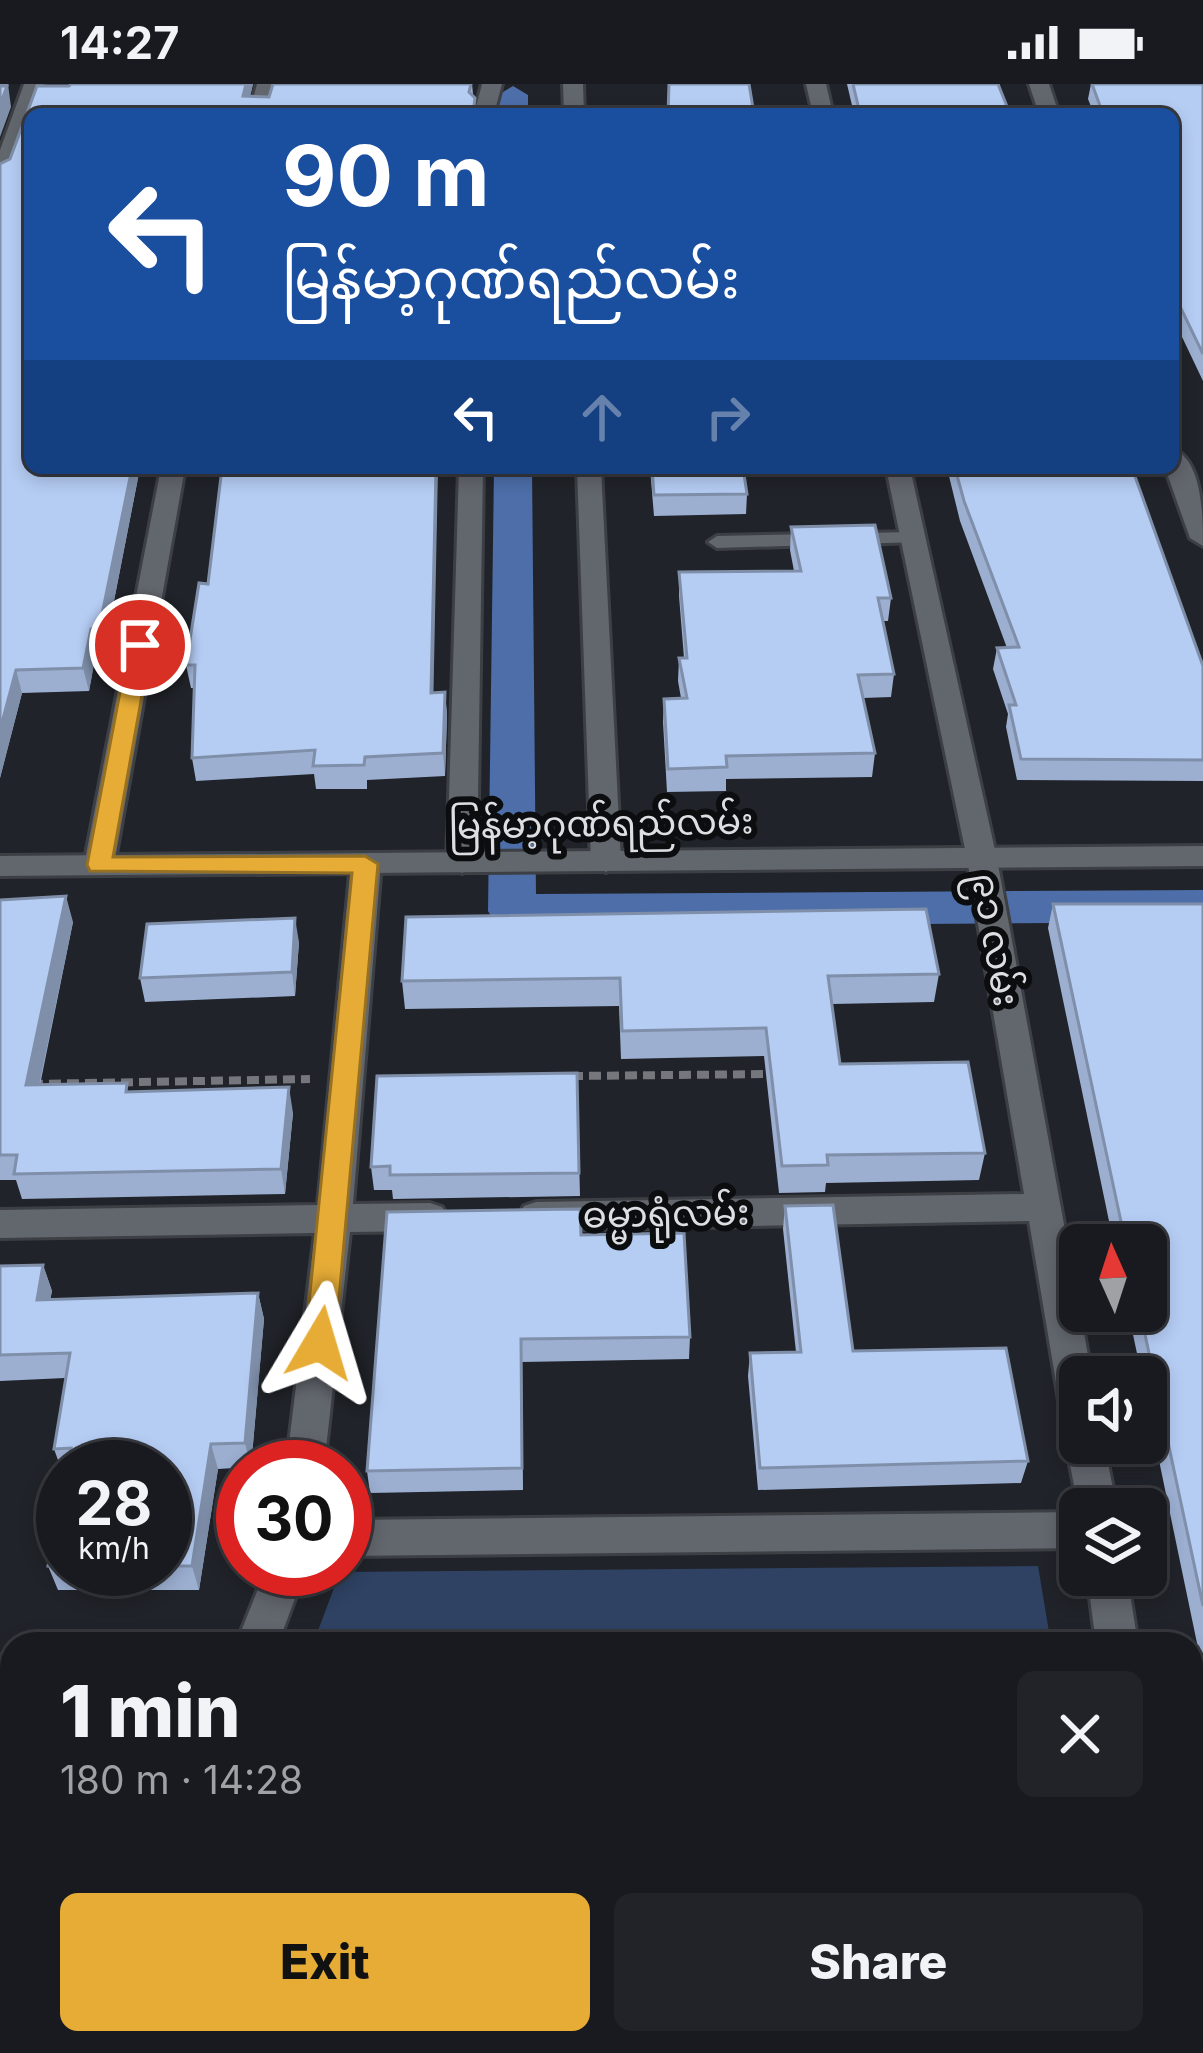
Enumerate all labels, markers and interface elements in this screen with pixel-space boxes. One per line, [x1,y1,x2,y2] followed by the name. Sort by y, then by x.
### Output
[60,15,179,70] text: 14:27
[282,125,490,226] text: 90 m
[84,156,240,312] icon: left
[282,246,740,311] text: မြန်မာ့ဂုဏ်ရည်လမ်း
[443,384,509,450] icon: left
[569,384,635,450] icon: ahead
[695,384,761,450] icon: right
[89,594,191,696] pin
[107,612,173,678] icon: arrive
[448,796,754,856] street label: မြန်မာ့ဂုဏ်ရည်လမ်း
[955,868,1031,1011] street label: ၉၁ လမ်း
[582,1188,750,1245] street label: ဓမ္မာရုံလမ်း
[1059,1224,1167,1332] north arrow
[1059,1224,1167,1596] map controls
[257,1280,383,1406] position arrow
[1059,1356,1167,1464] button: sound
[216,1440,372,1596] speed limit sign: 30
[76,1467,152,1539] text: 28
[1059,1488,1167,1596] button: layers
[78,1530,150,1566] text: km/h
[60,1667,240,1754] text: 1 min
[1017,1671,1143,1797] button: close
[60,1756,303,1803] text: 180 m · 14:28
[60,1893,590,2031] button: Exit
[614,1893,1143,2031] button: Share

